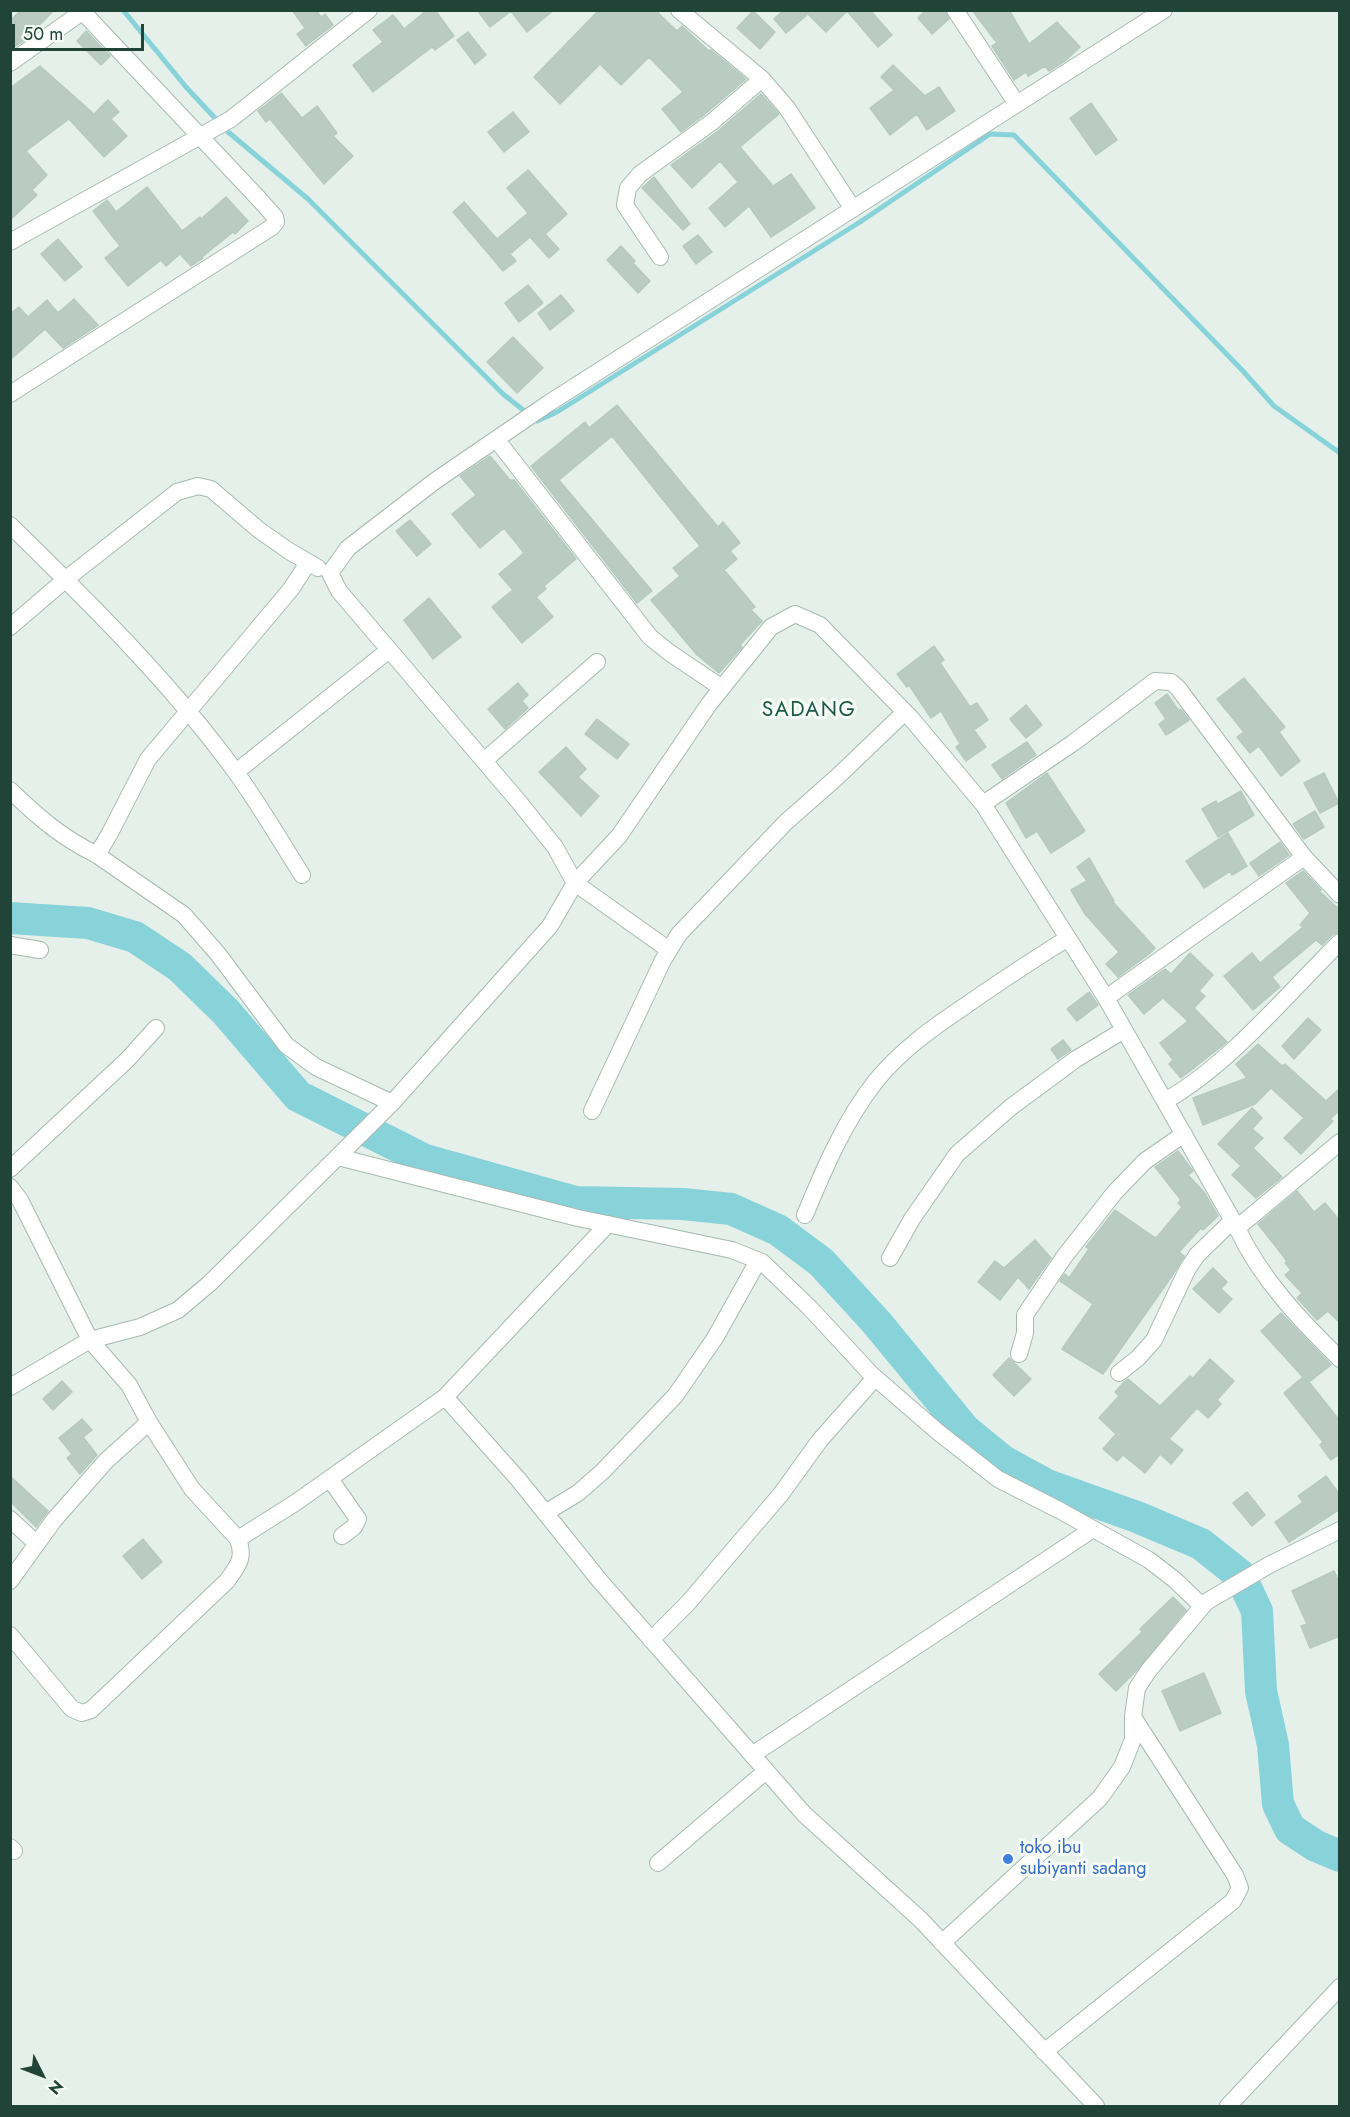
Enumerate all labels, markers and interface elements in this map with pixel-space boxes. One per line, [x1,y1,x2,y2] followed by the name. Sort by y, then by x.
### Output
[15,12,147,50] scale bar
[23,21,63,47] text: 50 m
[762,698,856,724] district label: SADANG
[1020,1838,1147,1880] place label: toko ibu subiyanti sadang
[1001,1852,1015,1866] marker: toko ibu subiyanti sadang
[12,2045,72,2105] north arrow
[43,2075,69,2100] text: N

